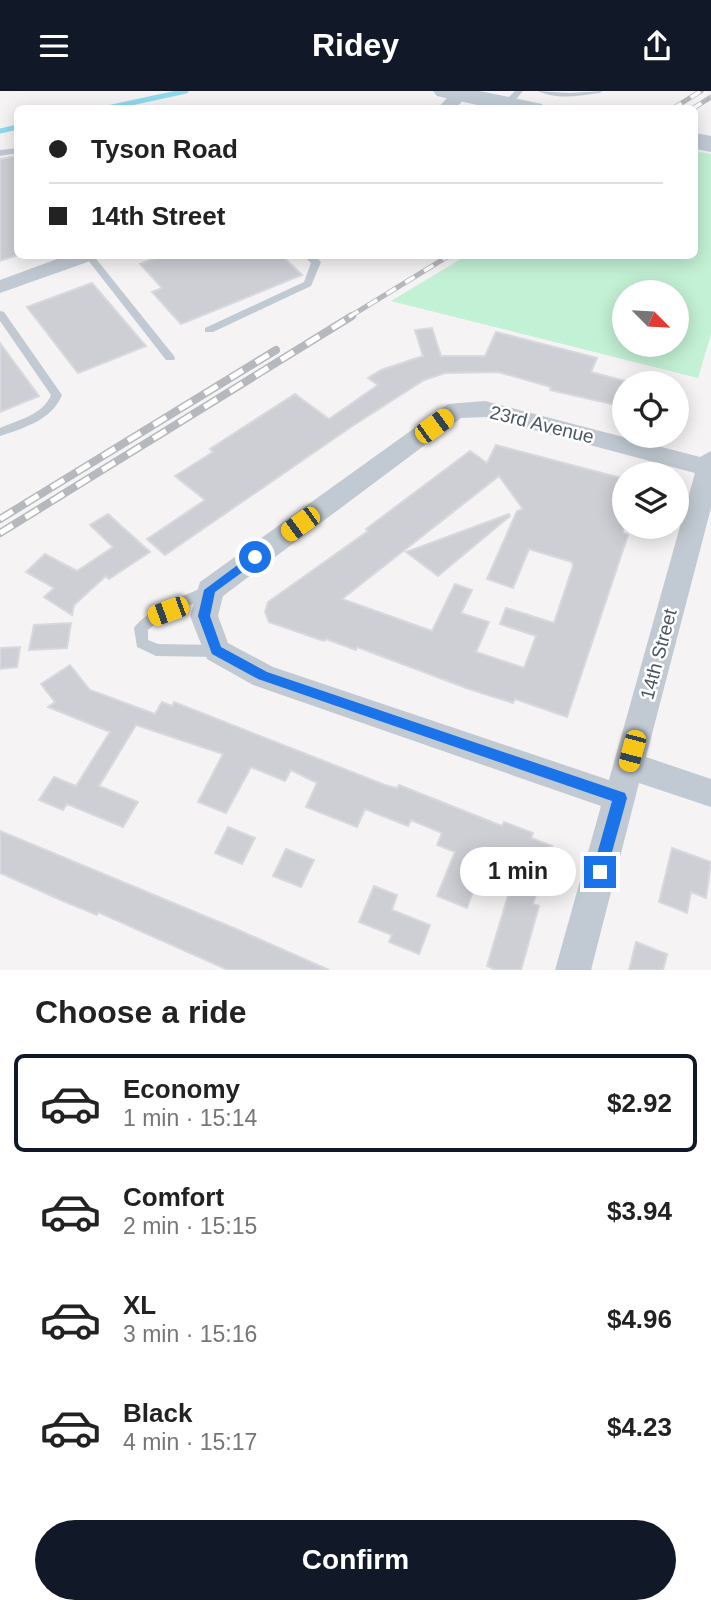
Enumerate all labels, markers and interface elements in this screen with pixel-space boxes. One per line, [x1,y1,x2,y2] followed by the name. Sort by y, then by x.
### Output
[35,27,73,65] icon: menu
[312,27,399,63] text: Ridey
[638,27,676,65] icon: share
[91,134,238,164] text: Tyson Road
[91,201,225,231] text: 14th Street
[612,280,690,357] north arrow
[612,280,689,539] map controls
[612,371,689,448] button: locate
[488,401,596,448] street label: 23rd Avenue
[411,405,458,447] car
[612,462,689,539] button: layers
[277,503,324,545] car
[239,541,271,573] route start
[145,594,192,628] car
[636,606,681,702] street label: 14th Street
[617,728,648,774] car
[460,847,576,897] callout: 1 min
[584,856,616,888] route end
[488,858,548,884] text: 1 min
[35,994,247,1030] text: Choose a ride
[39,1072,102,1135] icon: car
[123,1074,240,1104] text: Economy
[607,1088,672,1118] text: $2.92
[123,1105,257,1131] text: 1 min · 15:14
[39,1180,102,1243] icon: car
[123,1182,224,1212] text: Comfort
[607,1196,672,1226] text: $3.94
[123,1213,257,1239] text: 2 min · 15:15
[39,1288,102,1351] icon: car
[123,1290,156,1320] text: XL
[607,1304,672,1334] text: $4.96
[123,1321,257,1347] text: 3 min · 15:16
[39,1396,102,1459] icon: car
[123,1398,192,1428] text: Black
[607,1412,672,1442] text: $4.23
[123,1429,257,1455] text: 4 min · 15:17
[35,1520,676,1600] button: Confirm

